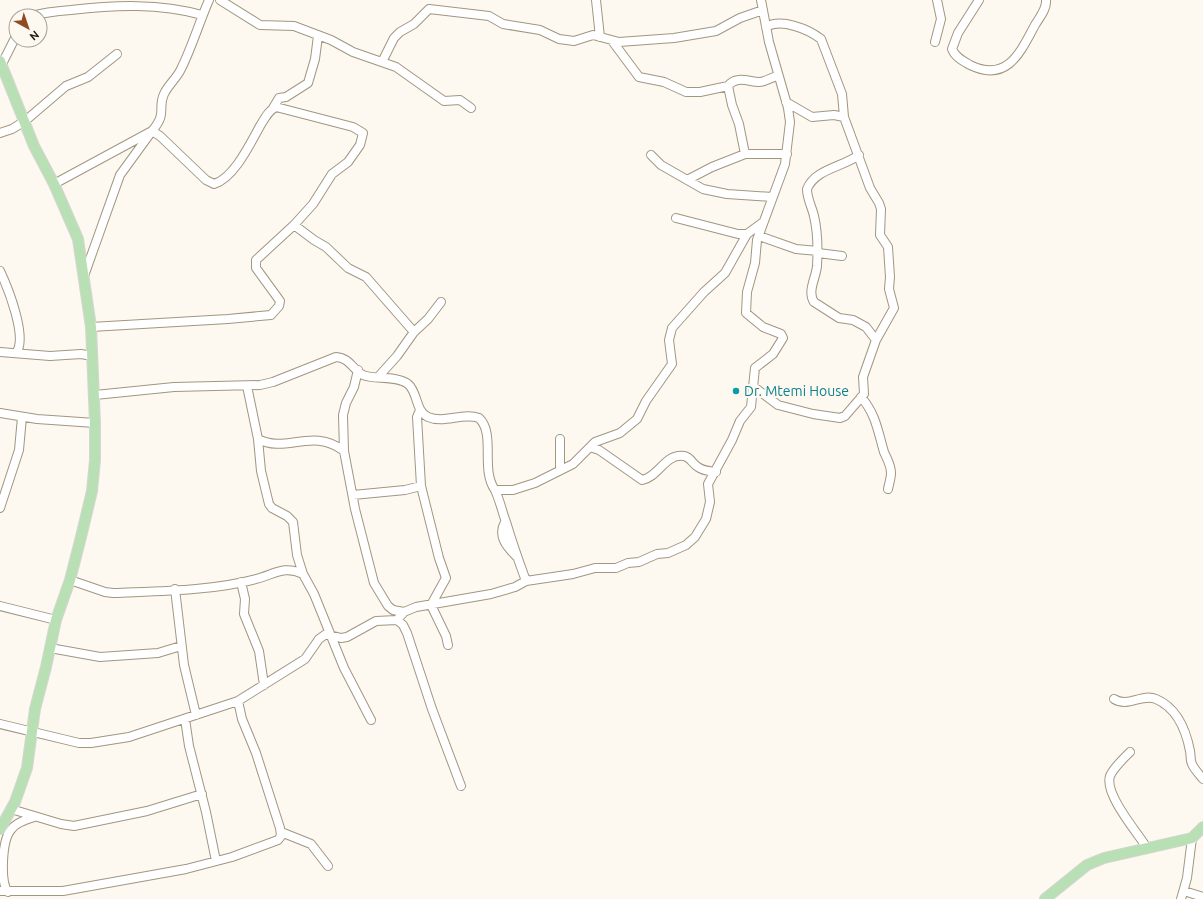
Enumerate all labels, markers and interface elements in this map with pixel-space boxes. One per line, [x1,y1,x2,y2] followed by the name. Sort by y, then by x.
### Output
[8,8,48,48] north arrow
[27,28,41,43] text: N
[744,383,849,399] place label: Dr. Mtemi House
[731,386,741,396] marker: Dr. Mtemi House

